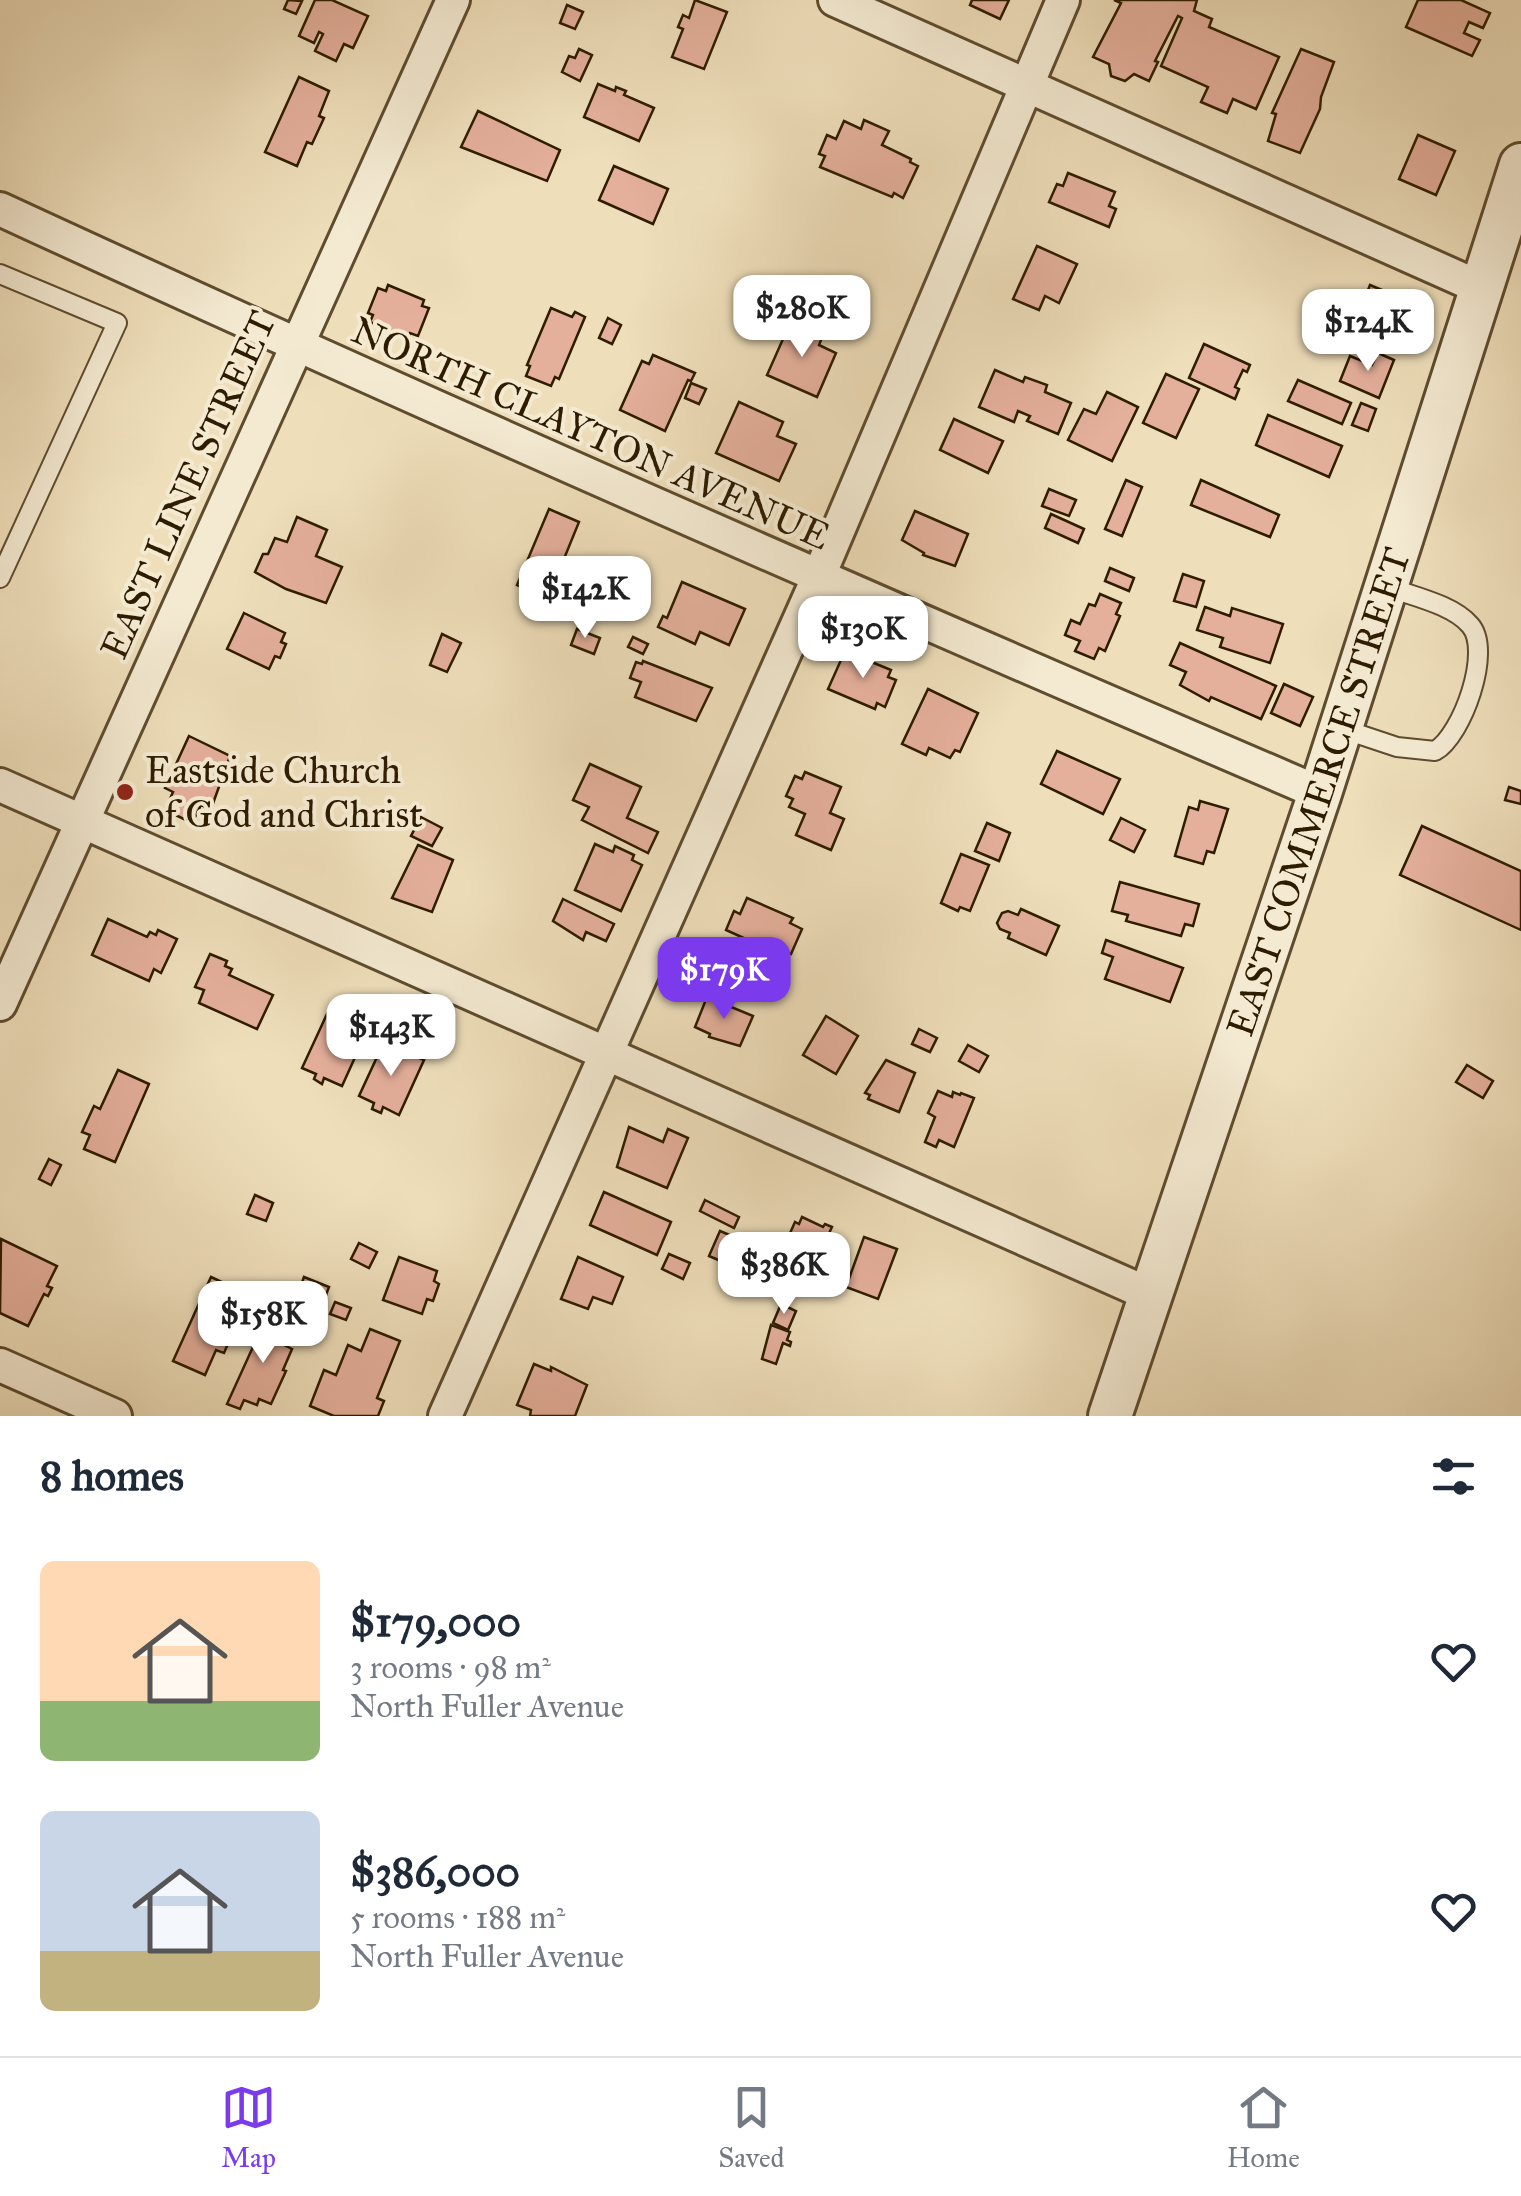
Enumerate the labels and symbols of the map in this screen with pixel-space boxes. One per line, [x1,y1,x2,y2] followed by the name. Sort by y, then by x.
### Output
[732,275,872,360] pin: $280K
[1298,289,1438,374] pin: $124K
[91,304,285,666] street label: EAST LINE STREET
[345,307,837,559] street label: NORTH CLAYTON AVENUE
[1217,542,1420,1042] street label: EAST COMMERCE STREET
[515,556,655,641] pin: $142K
[793,596,933,681] pin: $130K
[145,747,423,837] place label: Eastside Church of God and Christ
[114,781,136,803] marker: Eastside Church of God and Christ
[654,937,794,1022] pin: $179K
[321,994,461,1079] pin: $143K
[714,1232,854,1317] pin: $386K
[193,1281,333,1366] pin: $158K

